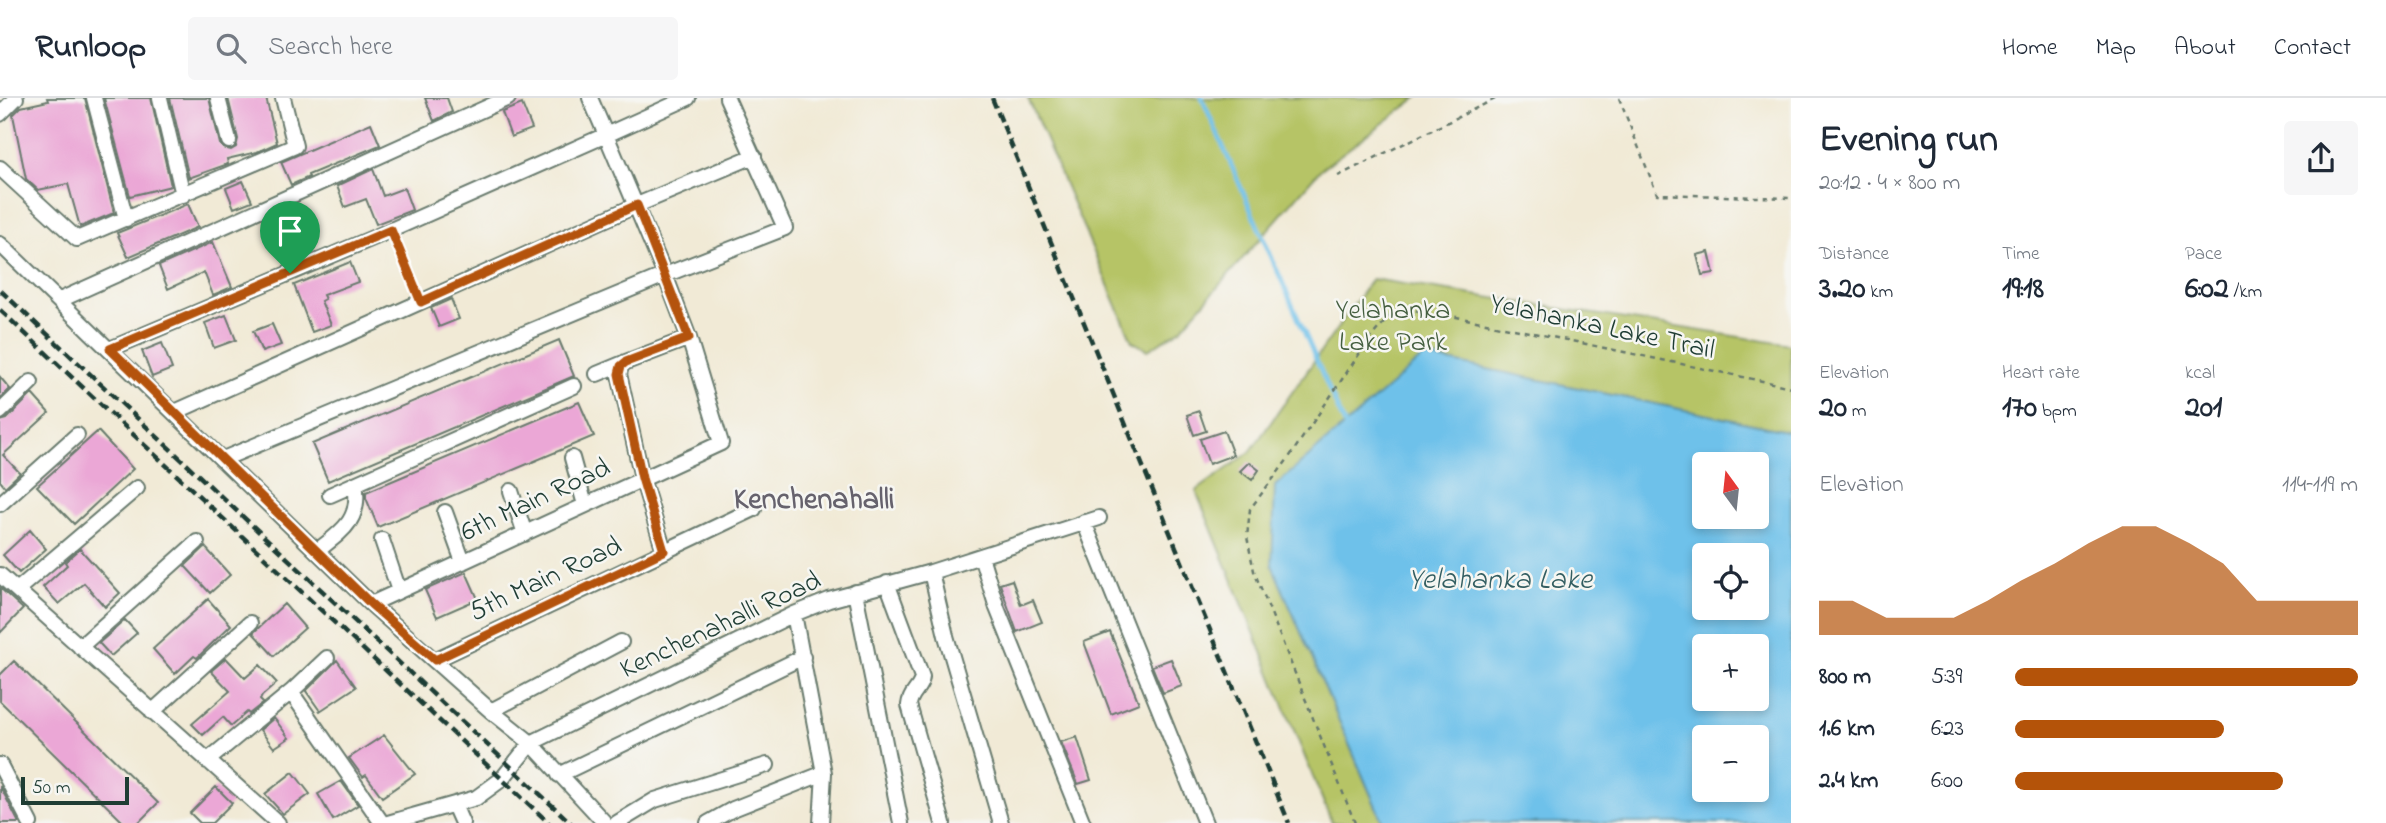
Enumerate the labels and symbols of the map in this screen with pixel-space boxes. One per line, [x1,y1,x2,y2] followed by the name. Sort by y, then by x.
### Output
[260,201,320,273] pin
[1486,284,1718,372] street label: Yelahanka Lake Trail
[1336,291,1450,364] park label: Yelahanka Lake Park
[454,448,618,554] street label: 6th Main Road
[1692,452,1769,528] north arrow
[734,479,894,523] district label: Kenchenahalli
[463,527,629,633] street label: 5th Main Road
[1408,559,1594,603] water label: Yelahanka Lake
[614,561,829,691] street label: Kenchenahalli Road
[21,774,130,806] scale bar

